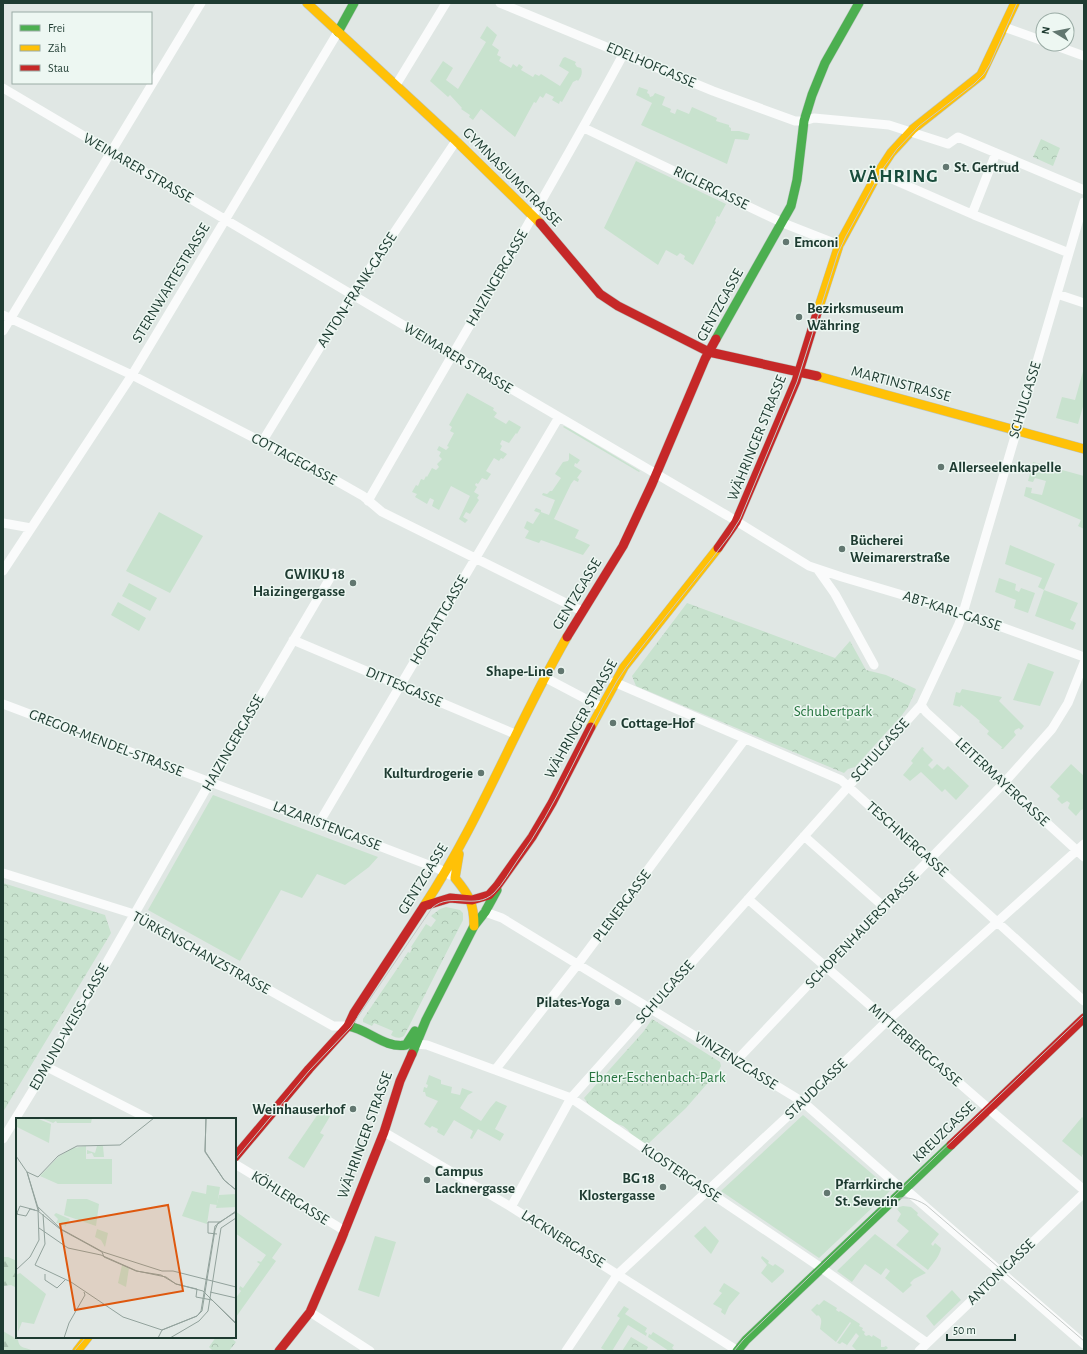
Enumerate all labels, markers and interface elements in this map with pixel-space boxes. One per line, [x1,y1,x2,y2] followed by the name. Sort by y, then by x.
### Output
[12,12,152,84] legend
[1035,12,1075,52] north arrow
[48,22,65,34] text: Frei
[1040,26,1052,35] text: N
[604,39,698,91] street label: EDELHOFGASSE
[48,42,66,54] text: Zäh
[48,62,69,74] text: Stau
[460,125,564,229] street label: GYMNASIUMSTRASSE
[81,130,195,206] street label: WEIMARER STRASSE
[954,160,1019,175] place label: St. Gertrud
[941,162,951,172] marker: St. Gertrud
[671,163,751,213] street label: RIGLERGASSE
[849,165,939,186] district label: WÄHRING
[129,221,213,345] street label: STERNWARTESTRASSE
[463,227,531,329] street label: HAIZINGERGASSE
[314,230,400,350] street label: ANTON-FRANK-GASSE
[794,235,839,250] place label: Emconi
[781,237,791,247] marker: Emconi
[694,266,746,344] street label: GENTZGASSE
[807,301,904,333] place label: Bezirksmuseum Währing
[794,312,804,322] marker: Bezirksmuseum Währing
[401,320,515,396] street label: WEIMARER STRASSE
[1006,360,1044,440] street label: SCHULGASSE
[850,363,952,405] street label: MARTINSTRASSE
[724,373,789,503] street label: WÄHRINGER STRASSE
[249,430,339,488] street label: COTTAGEGASSE
[949,460,1061,475] place label: Allerseelenkapelle
[936,462,946,472] marker: Allerseelenkapelle
[850,533,950,565] place label: Bücherei Weimarerstraße
[837,544,847,554] marker: Bücherei Weimarerstraße
[550,556,604,632] street label: GENTZGASSE
[253,567,345,599] place label: GWIKU 18 Haizingergasse
[407,573,471,667] street label: HOFSTATTGASSE
[348,578,358,588] marker: GWIKU 18 Haizingergasse
[901,588,1003,634] street label: ABT-KARL-GASSE
[541,656,620,781] street label: WÄHRINGER STRASSE
[364,664,444,710] street label: DITTESGASSE
[486,664,553,679] place label: Shape-Line
[556,666,566,676] marker: Shape-Line
[199,692,267,794] street label: HAIZINGERGASSE
[794,704,872,719] park label: Schubertpark
[27,707,185,779] street label: GREGOR-MENDEL-STRASSE
[621,716,695,731] place label: Cottage-Hof
[848,716,912,784] street label: SCHULGASSE
[608,718,618,728] marker: Cottage-Hof
[952,735,1052,829] street label: LEITERMAYERGASSE
[383,766,473,781] place label: Kulturdrogerie
[476,768,486,778] marker: Kulturdrogerie
[863,798,951,880] street label: TESCHNERGASSE
[271,799,383,853] street label: LAZARISTENGASSE
[395,841,451,917] street label: GENTZGASSE
[590,867,654,945] street label: PLENERGASSE
[802,869,922,991] street label: SCHOPENHAUERSTRASSE
[129,907,274,997] street label: TÜRKENSCHANZSTRASSE
[633,958,697,1026] street label: SCHULGASSE
[27,961,111,1093] street label: EDMUND-WEISS-GASSE
[536,995,610,1010] place label: Pilates-Yoga
[613,997,623,1007] marker: Pilates-Yoga
[866,1001,964,1089] street label: MITTERBERGGASSE
[692,1029,780,1093] street label: VINZENZGASSE
[782,1056,850,1122] street label: STAUDGASSE
[334,1069,395,1200] street label: WÄHRINGER STRASSE
[588,1070,726,1085] park label: Ebner-Eschenbach-Park
[910,1099,978,1165] street label: KREUZGASSE
[252,1102,346,1117] place label: Weinhauserhof
[348,1104,358,1114] marker: Weinhauserhof
[16,1118,236,1338] inset map
[639,1141,723,1205] street label: KLOSTERGASSE
[435,1164,515,1196] place label: Campus Lacknergasse
[249,1167,333,1228] street label: KÖHLERGASSE
[579,1171,655,1203] place label: BG 18 Klostergasse
[422,1175,432,1185] marker: Campus Lacknergasse
[835,1177,903,1209] place label: Pfarrkirche St. Severin
[658,1182,668,1192] marker: BG 18 Klostergasse
[822,1188,832,1198] marker: Pfarrkirche St. Severin
[519,1207,607,1271] street label: LACKNERGASSE
[964,1236,1038,1308] street label: ANTONIGASSE
[947,1316,1015,1342] scale bar
[953,1324,976,1336] text: 50 m

